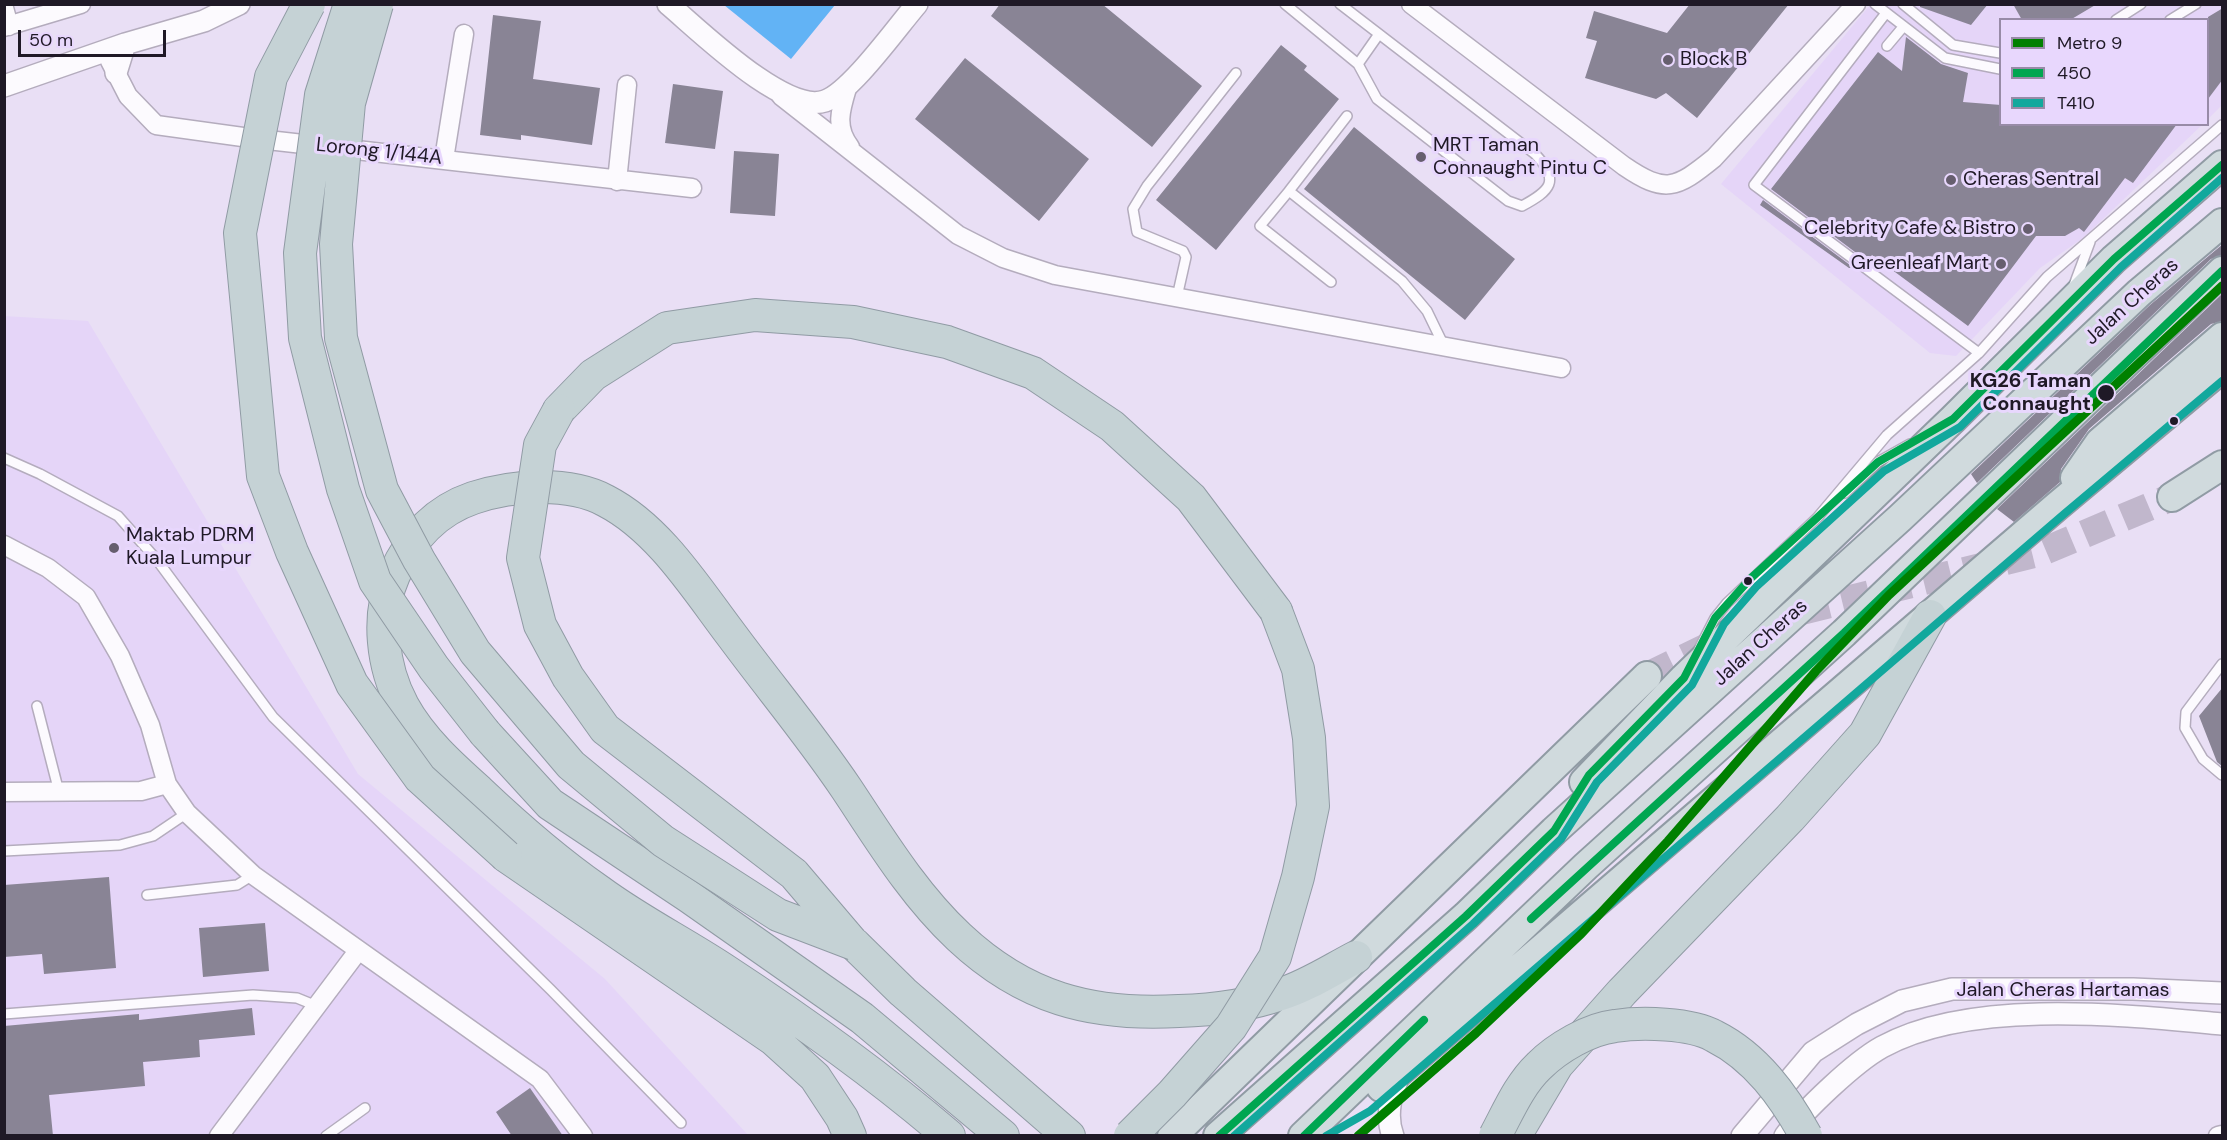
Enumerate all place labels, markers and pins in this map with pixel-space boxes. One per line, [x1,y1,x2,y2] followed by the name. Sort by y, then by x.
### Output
[1680,48,1747,72] place label: Block B
[1661,53,1675,67] marker: Block B
[1433,134,1607,181] place label: MRT Taman Connaught Pintu C
[1414,150,1428,164] marker: MRT Taman Connaught Pintu C
[1963,168,2099,192] place label: Cheras Sentral
[1944,173,1958,187] marker: Cheras Sentral
[1804,217,2016,241] place label: Celebrity Cafe & Bistro
[2021,222,2035,236] marker: Celebrity Cafe & Bistro
[1851,252,1989,276] place label: Greenleaf Mart
[1994,257,2008,271] marker: Greenleaf Mart
[1970,370,2091,417] place label: KG26 Taman Connaught
[2096,383,2116,403] marker: KG26 Taman Connaught
[2168,415,2180,427] unlabelled marker
[126,524,254,571] place label: Maktab PDRM Kuala Lumpur
[107,541,121,555] marker: Maktab PDRM Kuala Lumpur
[1742,575,1754,587] unlabelled marker

